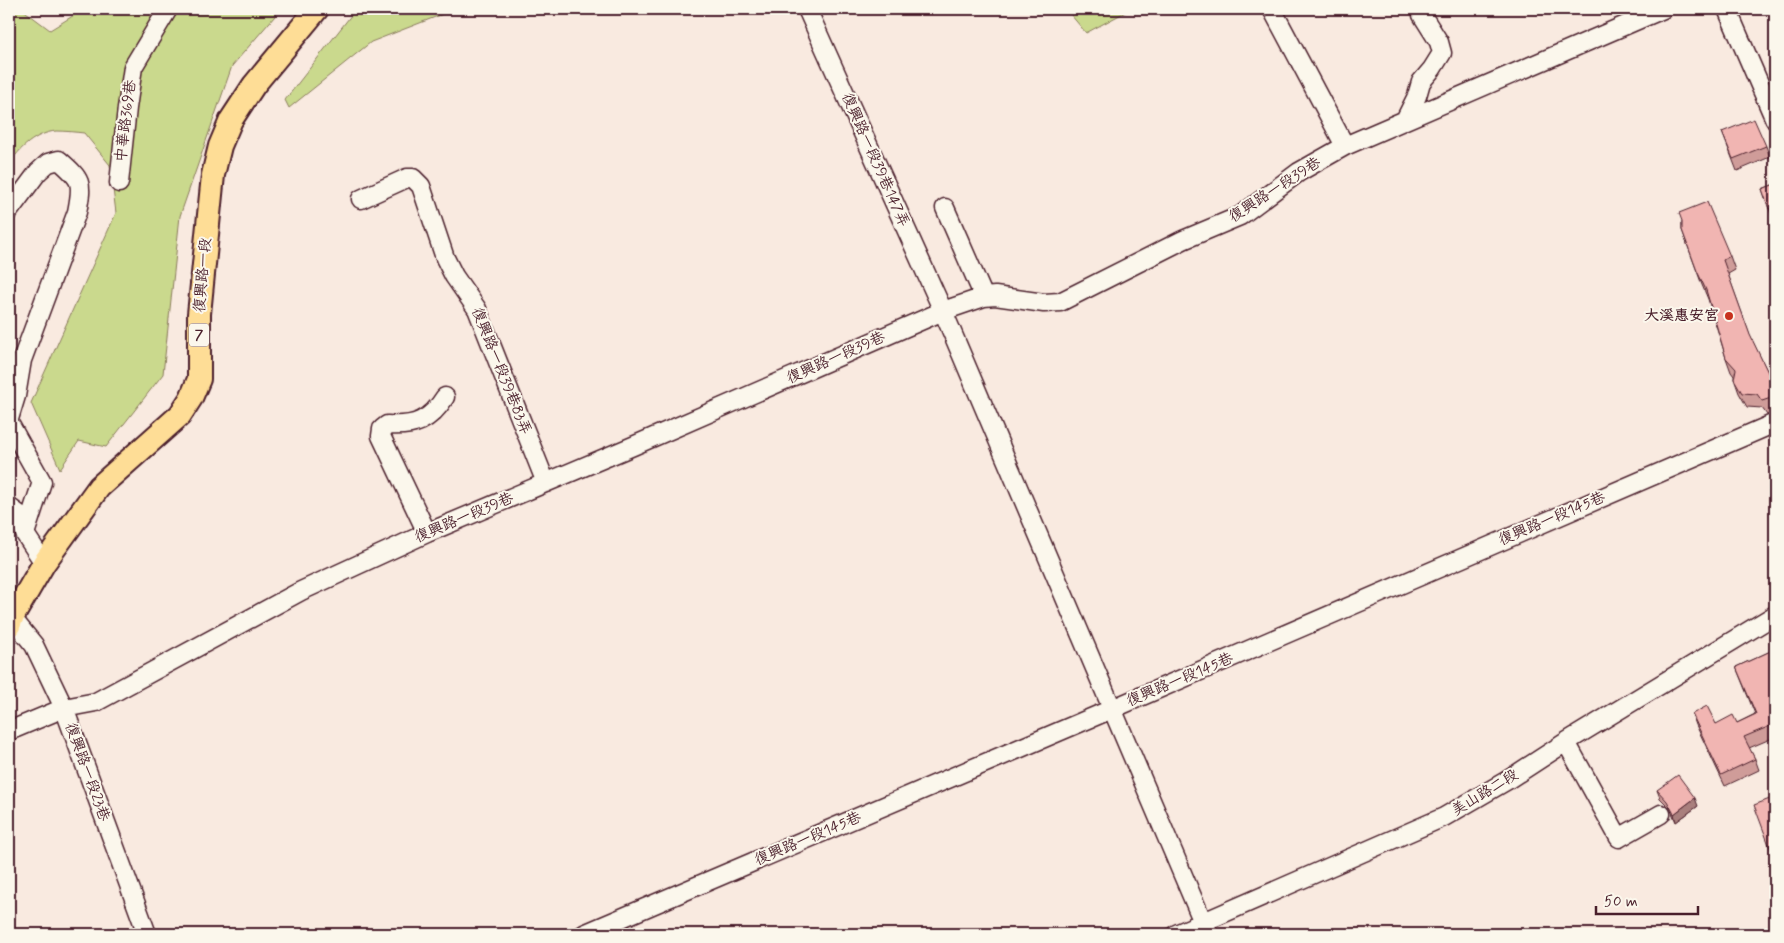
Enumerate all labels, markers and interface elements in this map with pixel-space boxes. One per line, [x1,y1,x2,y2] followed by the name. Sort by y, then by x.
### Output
[111,79,141,163] street label: 中華路369巷
[836,90,914,230] street label: 復興路一段39巷147弄
[1225,153,1325,227] street label: 復興路一段39巷
[190,237,216,313] street label: 復興路一段
[466,304,536,438] street label: 復興路一段39巷83弄
[1644,306,1719,326] place label: 大溪惠安宮
[1723,310,1735,322] marker: 大溪惠安宮
[189,324,209,346] road number: 7
[784,327,888,389] street label: 復興路一段39巷
[1496,487,1608,551] street label: 復興路一段145巷
[411,488,517,548] street label: 復興路一段39巷
[1124,648,1236,712] street label: 復興路一段145巷
[60,720,114,824] street label: 復興路一段23巷
[1448,765,1522,821] street label: 美山路二段
[752,807,864,871] street label: 復興路一段145巷
[1596,883,1699,915] scale bar
[1604,892,1638,912] text: 50 m

